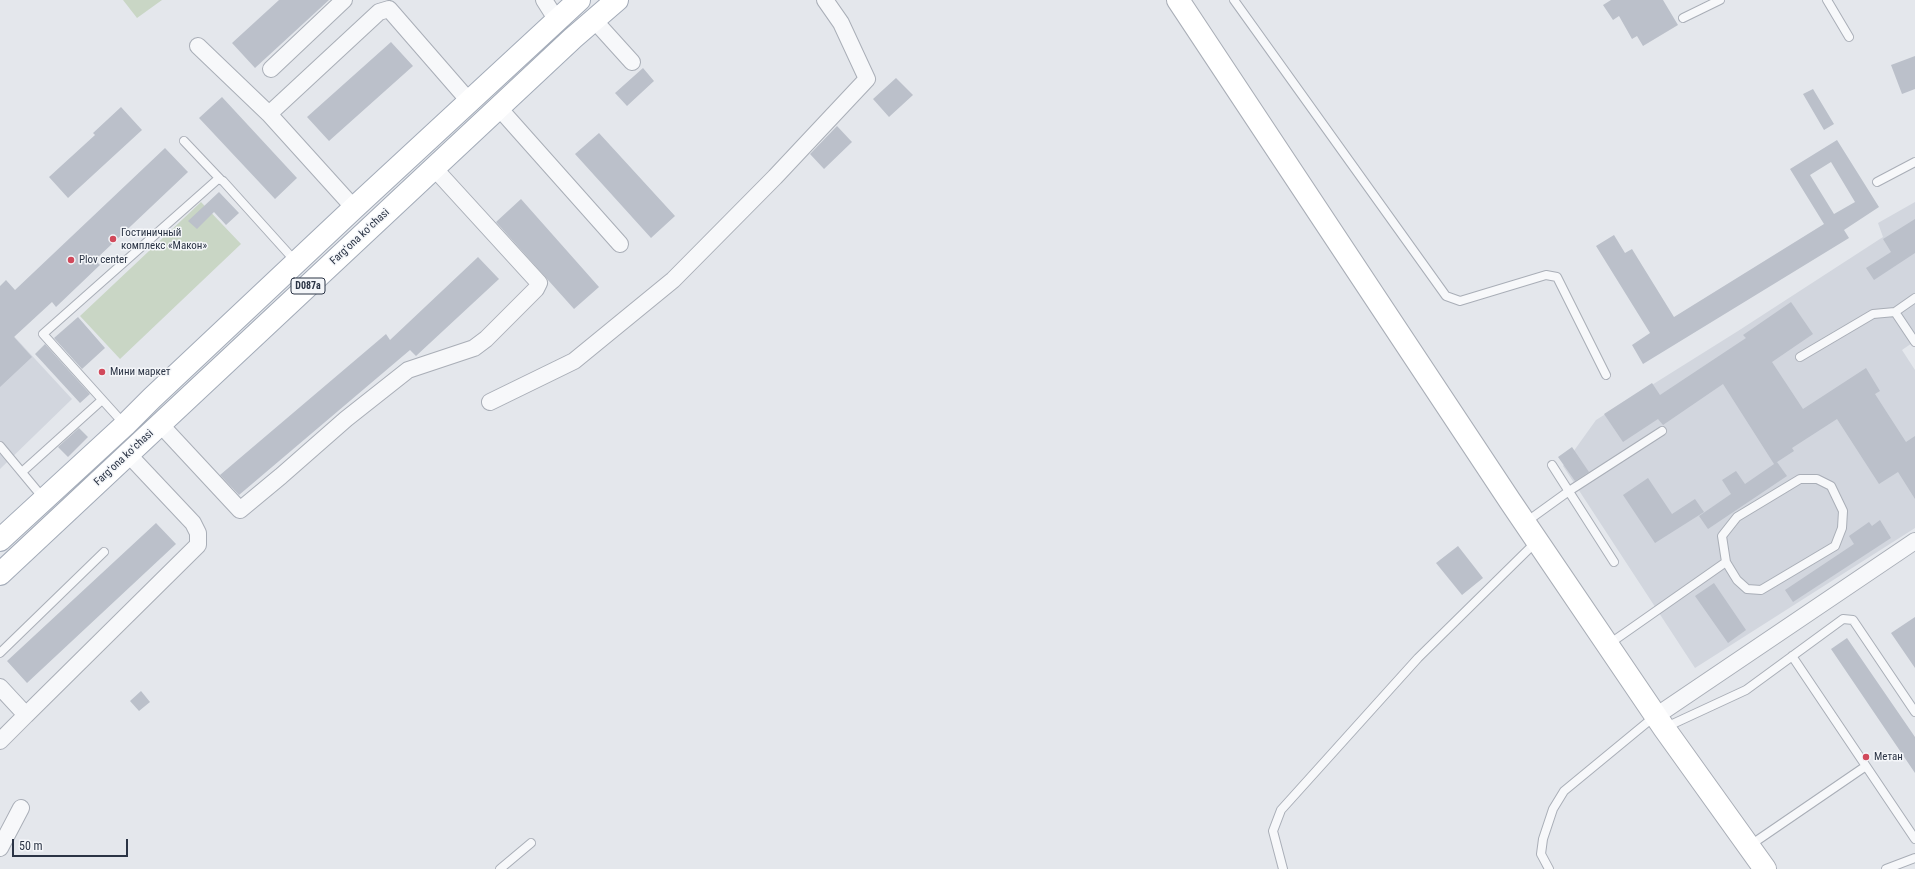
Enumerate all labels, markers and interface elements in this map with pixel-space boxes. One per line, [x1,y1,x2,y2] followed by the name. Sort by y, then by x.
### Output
[328,206,392,268] street label: Fargʻona koʻchasi
[121,226,207,252] place label: Гостиничный комплекс «Макон»
[108,234,118,244] marker: Гостиничный комплекс «Макон»
[79,253,128,267] place label: Plov center
[66,255,76,265] marker: Plov center
[291,278,325,294] road number: D087a
[110,365,170,379] place label: Мини маркет
[97,367,107,377] marker: Мини маркет
[92,427,156,489] street label: Fargʻona koʻchasi
[1874,750,1903,764] place label: Метан
[1861,752,1871,762] marker: Метан
[14,831,130,857] scale bar
[19,839,43,853] text: 50 m

